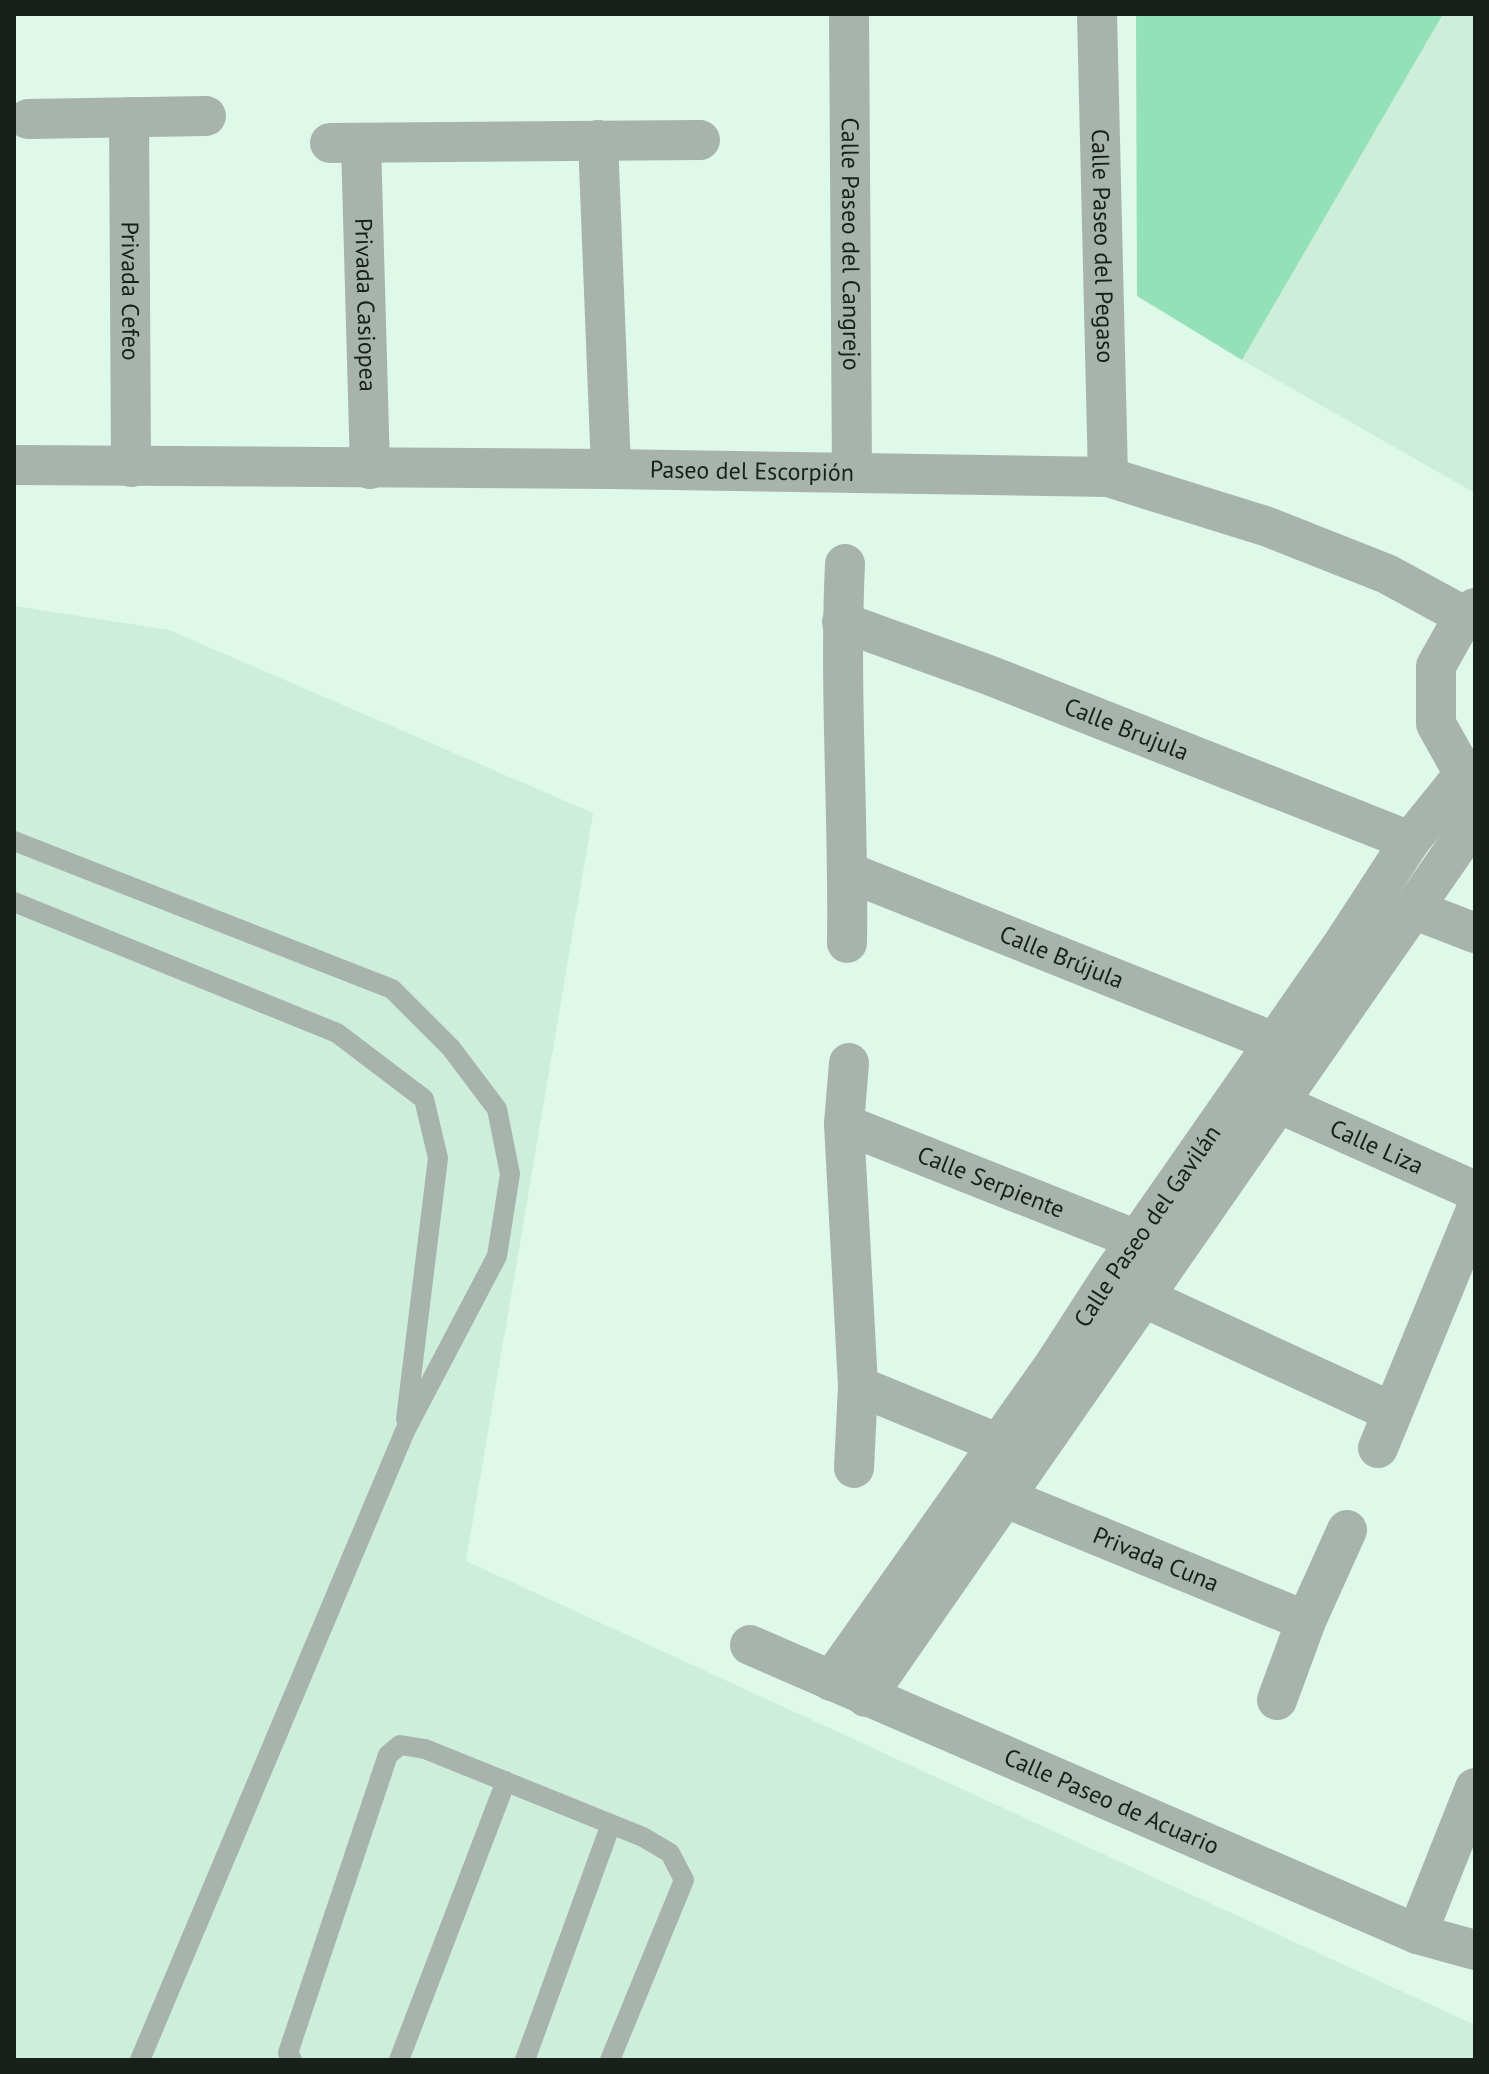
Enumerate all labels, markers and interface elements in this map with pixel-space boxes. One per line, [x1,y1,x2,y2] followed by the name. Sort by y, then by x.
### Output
[835,117,867,371] street label: Calle Paseo del Cangrejo
[1085,128,1121,364] street label: Calle Paseo del Pegaso
[348,218,384,392] street label: Privada Casiopea
[115,221,146,361] street label: Privada Cefeo
[650,454,854,488] street label: Paseo del Escorpión
[1060,690,1193,767] street label: Calle Brujula
[995,918,1129,996] street label: Calle Brújula
[1325,1112,1428,1181] street label: Calle Liza
[1067,1119,1227,1333] street label: Calle Paseo del Gavilán
[913,1139,1069,1225] street label: Calle Serpiente
[1089,1519,1224,1599] street label: Privada Cuna
[999,1741,1224,1861] street label: Calle Paseo de Acuario

